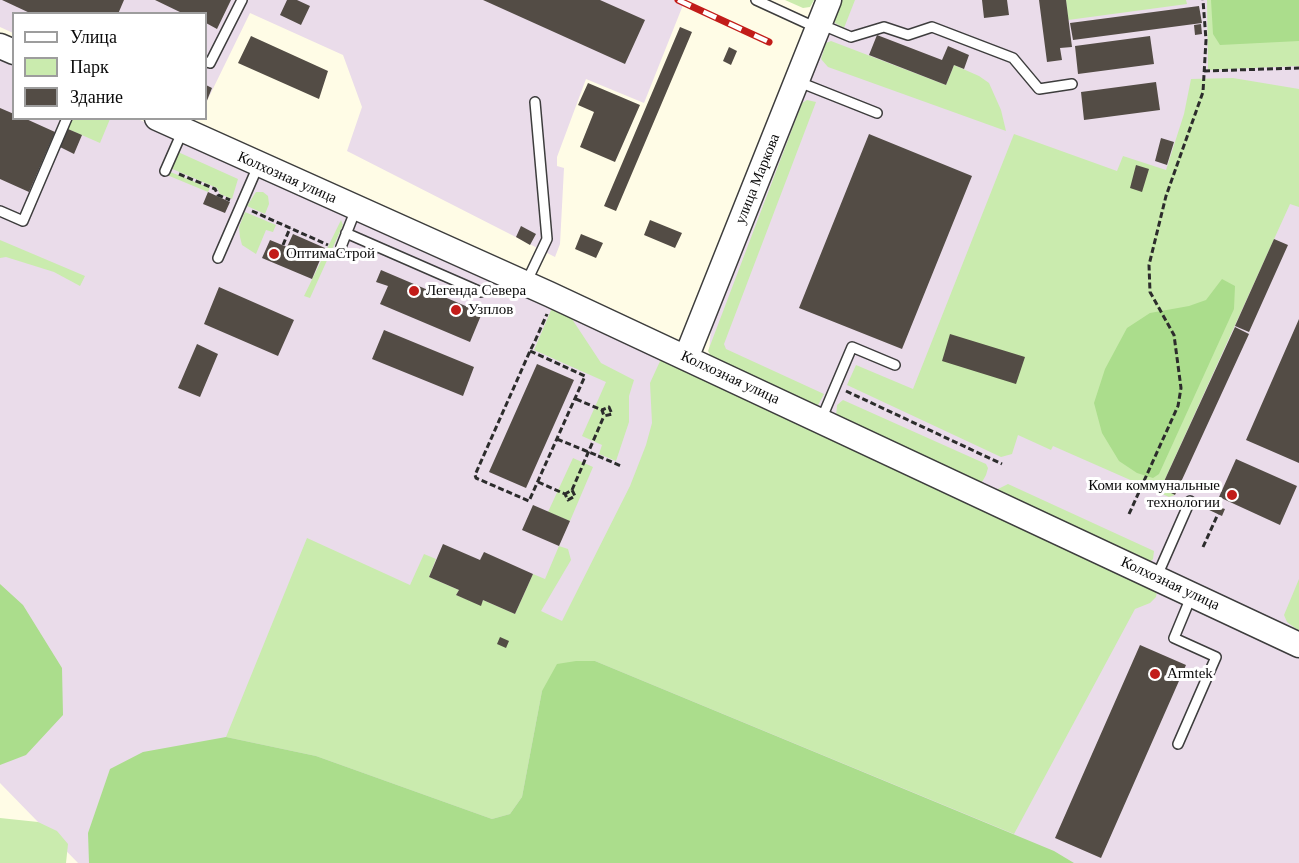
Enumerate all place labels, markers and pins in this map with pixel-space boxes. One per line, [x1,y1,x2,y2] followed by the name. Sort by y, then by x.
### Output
[286,245,375,263] place label: ОптимаСтрой
[267,247,281,261] marker: ОптимаСтрой
[426,282,526,300] place label: Легенда Севера
[407,284,421,298] marker: Легенда Севера
[468,301,513,319] place label: Узплов
[449,303,463,317] marker: Узплов
[1088,477,1220,512] place label: Коми коммунальные технологии
[1225,488,1239,502] marker: Коми коммунальные технологии
[1167,665,1213,683] place label: Armtek
[1148,667,1162,681] marker: Armtek

